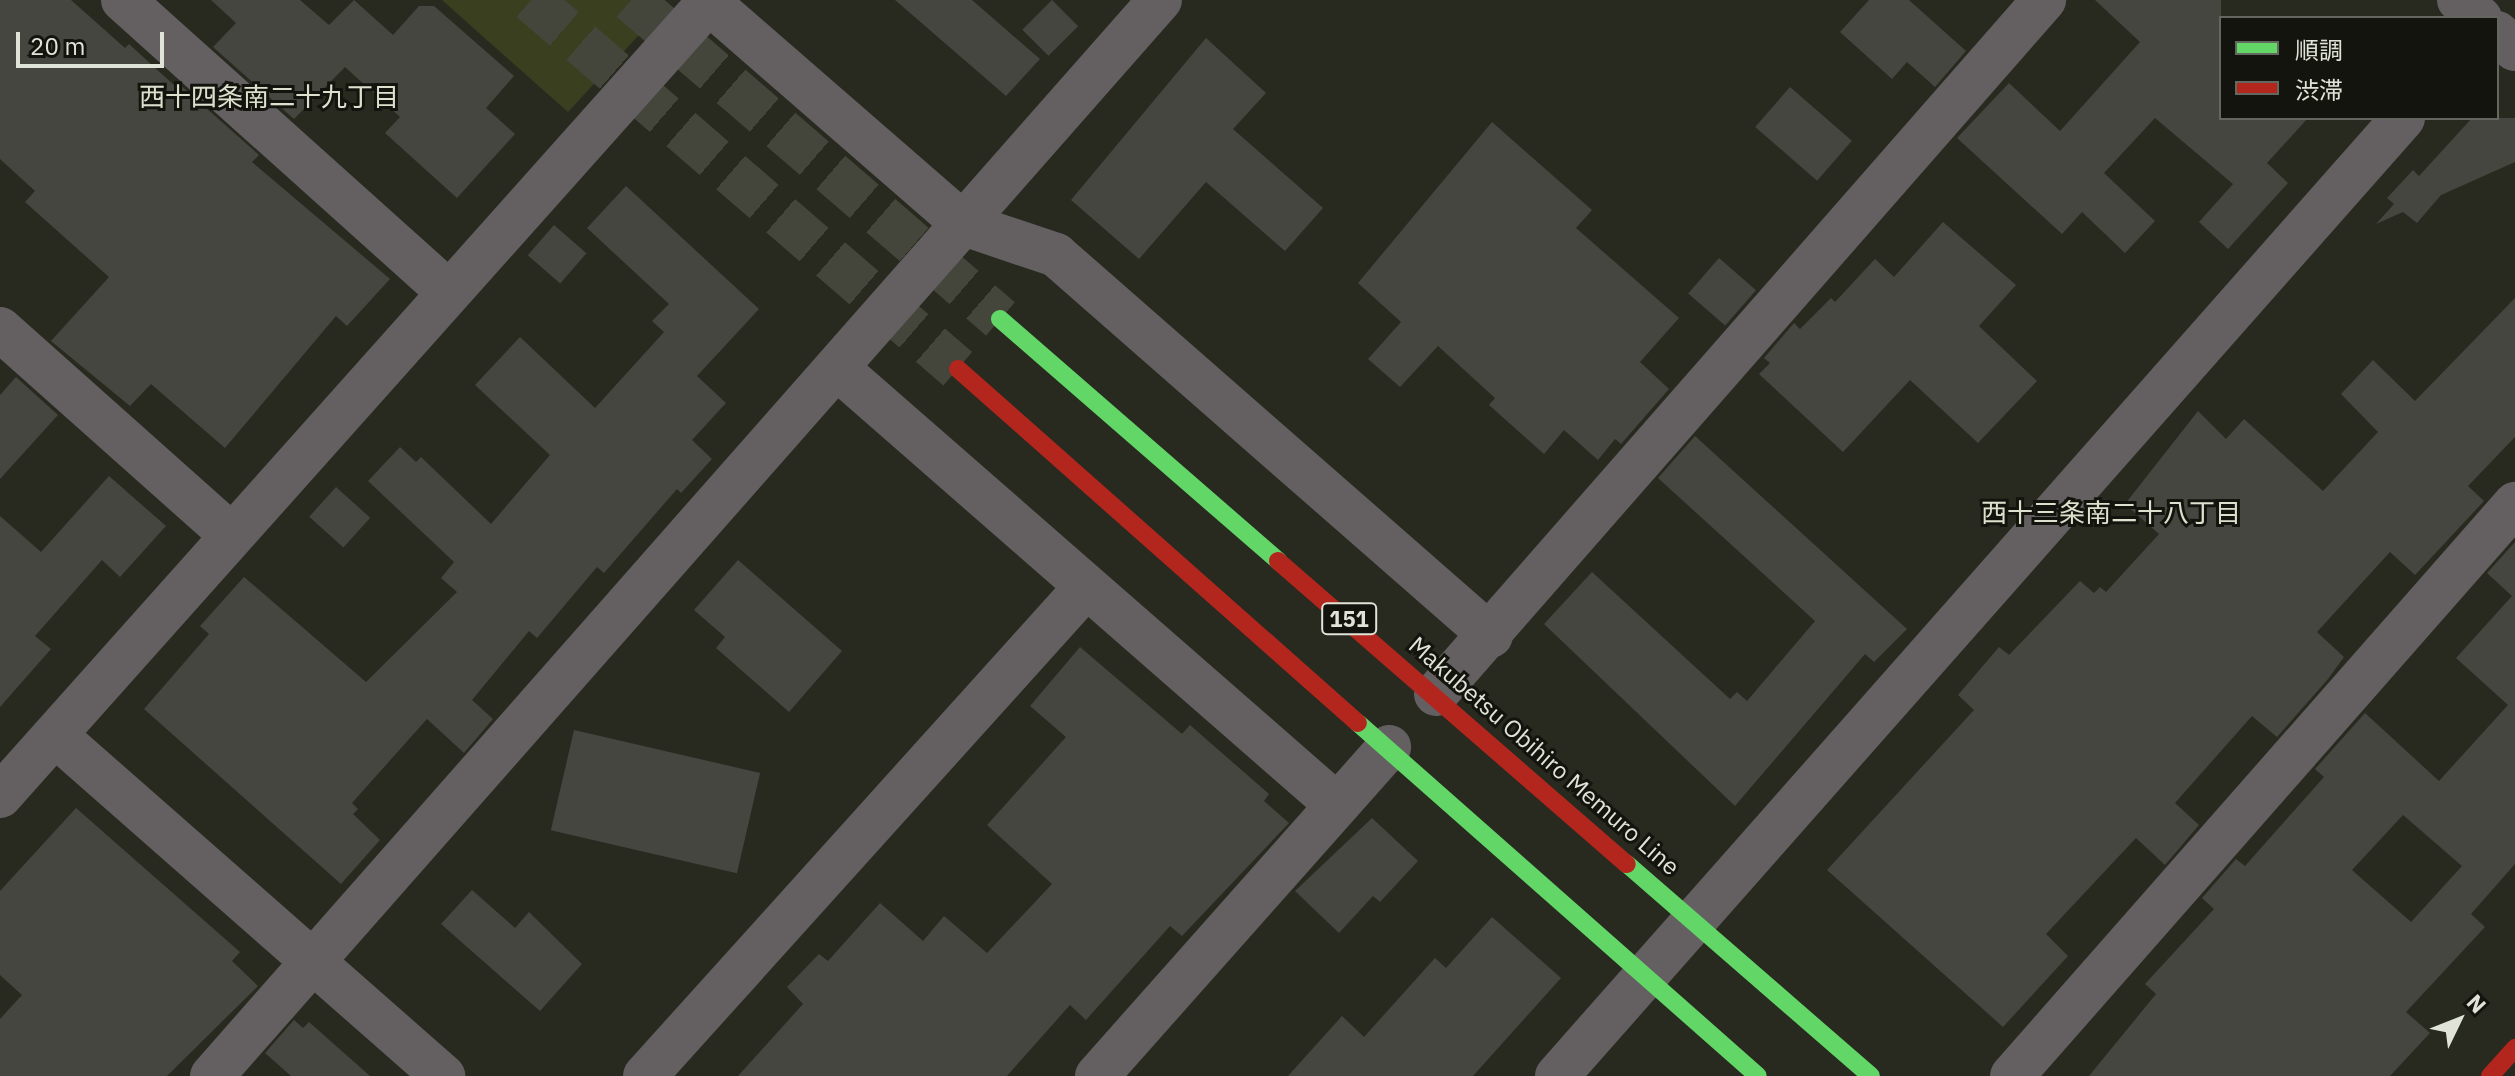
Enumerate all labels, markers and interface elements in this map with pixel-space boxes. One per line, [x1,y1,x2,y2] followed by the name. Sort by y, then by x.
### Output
[20,16,168,66] scale bar
[2219,16,2499,120] legend
[30,30,85,62] text: 20 m
[2295,34,2343,66] text: 順調
[2295,74,2343,106] text: 渋滞
[139,81,399,113] district label: 西十四条南二十九丁目
[1981,497,2241,529] district label: 西十三条南二十八丁目
[1321,601,1377,637] road number: 151
[1403,631,1685,881] street label: Makubetsu Obihiro Memuro Line
[2419,980,2499,1060] north arrow
[2461,988,2493,1019] text: N

